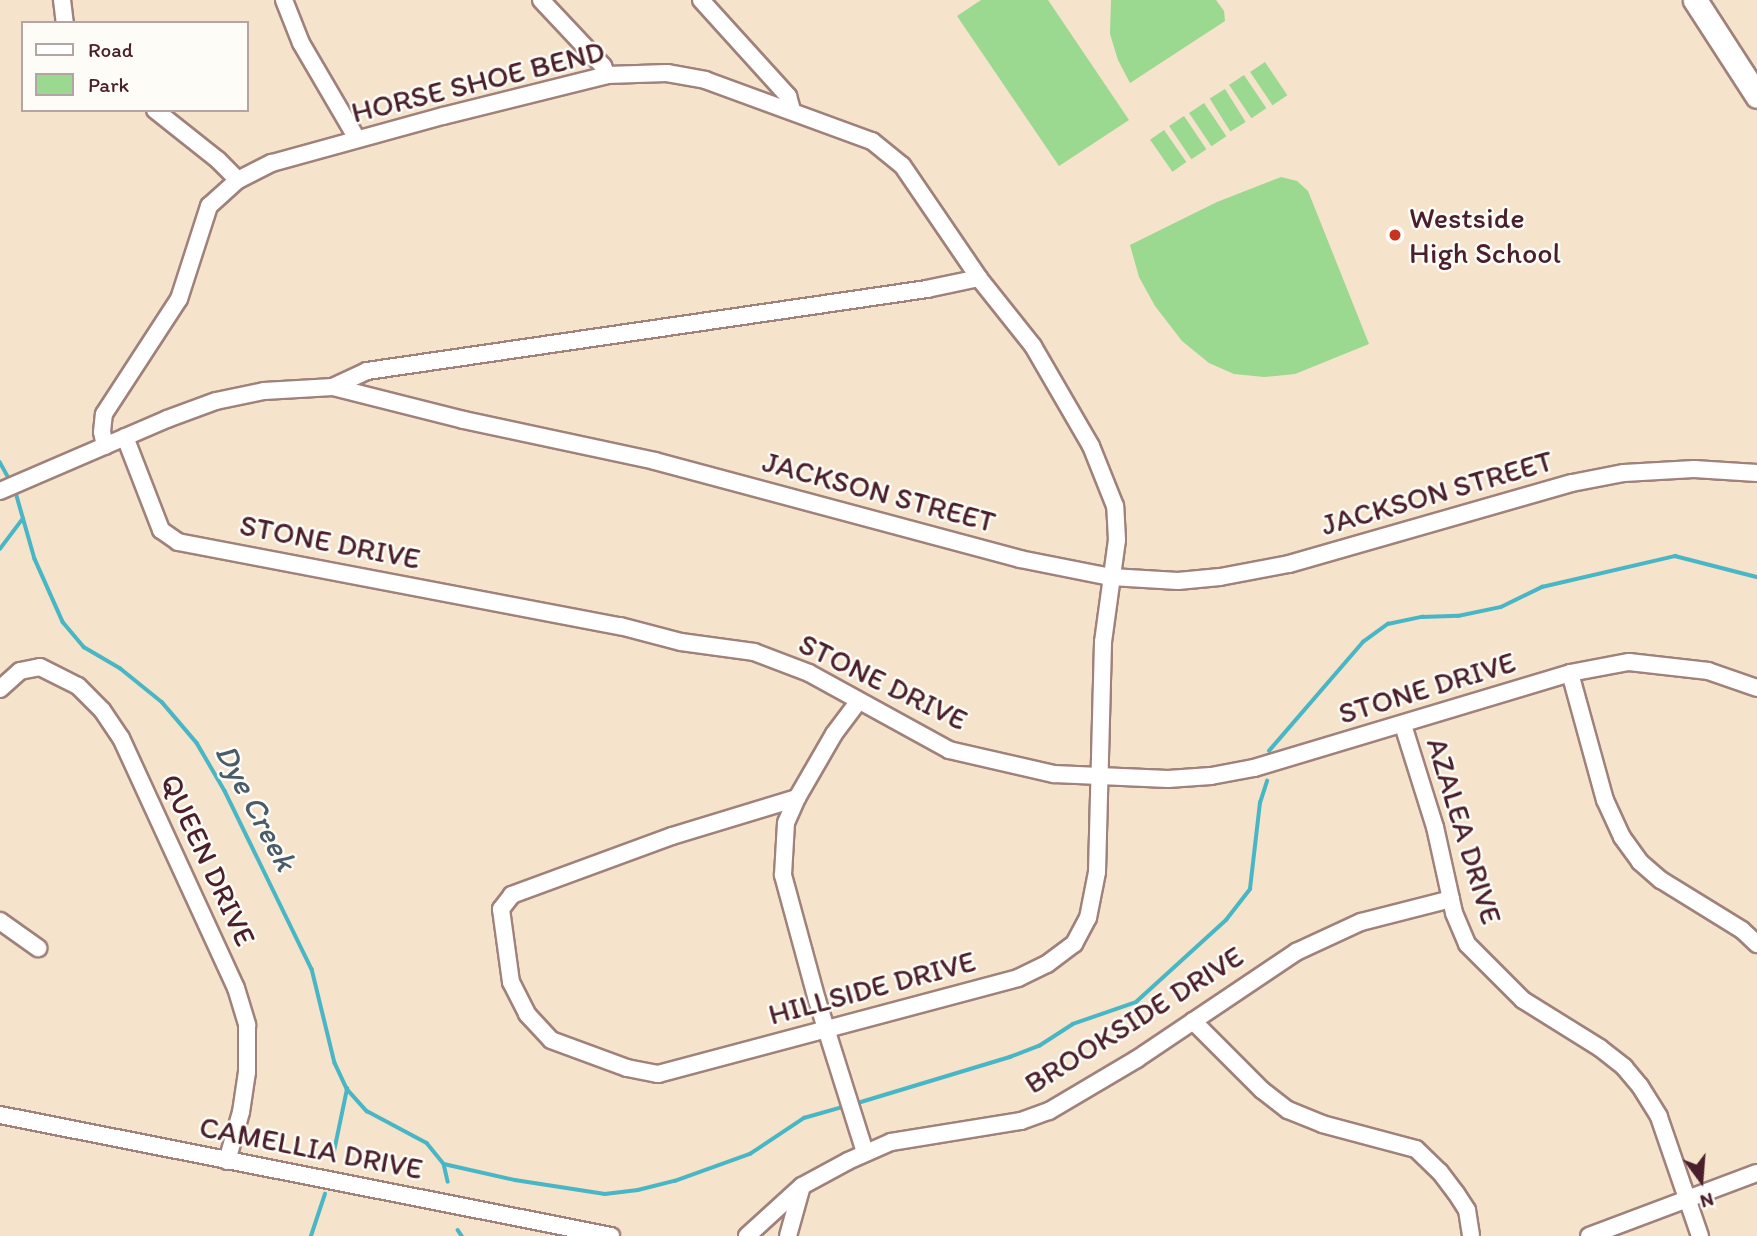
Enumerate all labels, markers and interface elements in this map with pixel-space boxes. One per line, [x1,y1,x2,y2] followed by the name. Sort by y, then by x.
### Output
[21,21,248,112] legend
[347,33,609,131] street label: HORSE SHOE BEND
[88,37,133,62] text: Road
[88,72,129,97] text: Park
[1409,200,1560,270] place label: Westside High School
[1387,227,1403,243] marker: Westside High School
[1317,443,1557,543] street label: JACKSON STREET
[759,444,999,540] street label: JACKSON STREET
[237,507,423,577] street label: STONE DRIVE
[793,626,973,738] street label: STONE DRIVE
[1334,644,1520,732] street label: STONE DRIVE
[1418,731,1510,931] street label: AZALEA DRIVE
[207,737,305,877] water label: Dye Creek
[152,768,264,952] street label: QUEEN DRIVE
[1016,937,1252,1103] street label: BROOKSIDE DRIVE
[764,943,980,1033] street label: HILLSIDE DRIVE
[194,1108,428,1188] street label: CAMELLIA DRIVE
[1666,1145,1736,1215] north arrow
[1698,1188,1716,1213] text: N

